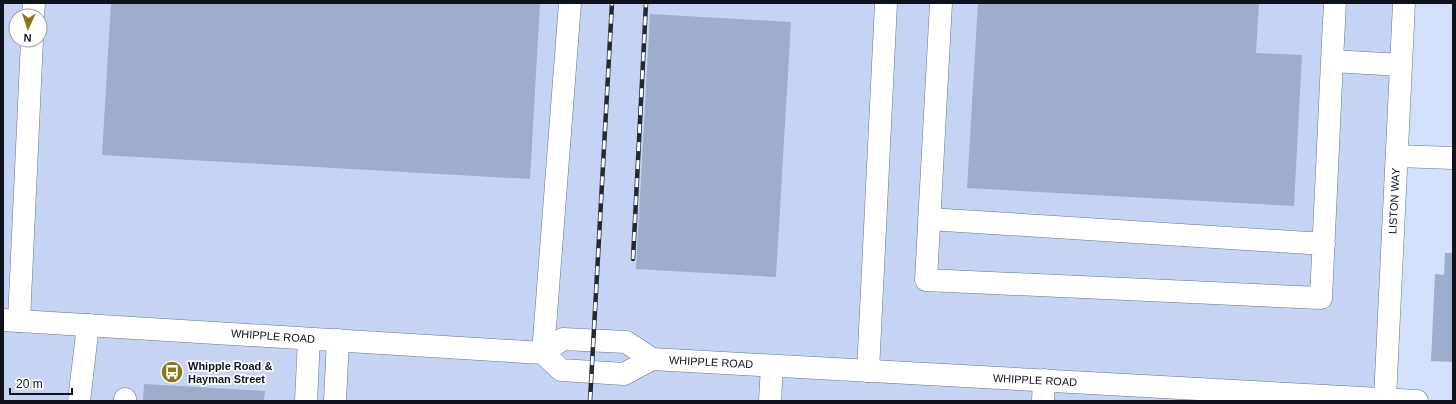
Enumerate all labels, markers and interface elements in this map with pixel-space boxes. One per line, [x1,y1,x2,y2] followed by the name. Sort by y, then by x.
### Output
[8,8,48,48] north arrow
[23,32,32,44] text: N
[1386,167,1402,234] street label: LISTON WAY
[231,327,316,345] street label: WHIPPLE ROAD
[669,354,753,370] street label: WHIPPLE ROAD
[159,359,185,385] bus stop icon: Whipple Road & Hayman Street
[188,360,272,385] place label: Whipple Road & Hayman Street
[10,370,72,396] scale bar
[993,372,1077,388] street label: WHIPPLE ROAD
[16,377,43,391] text: 20 m

